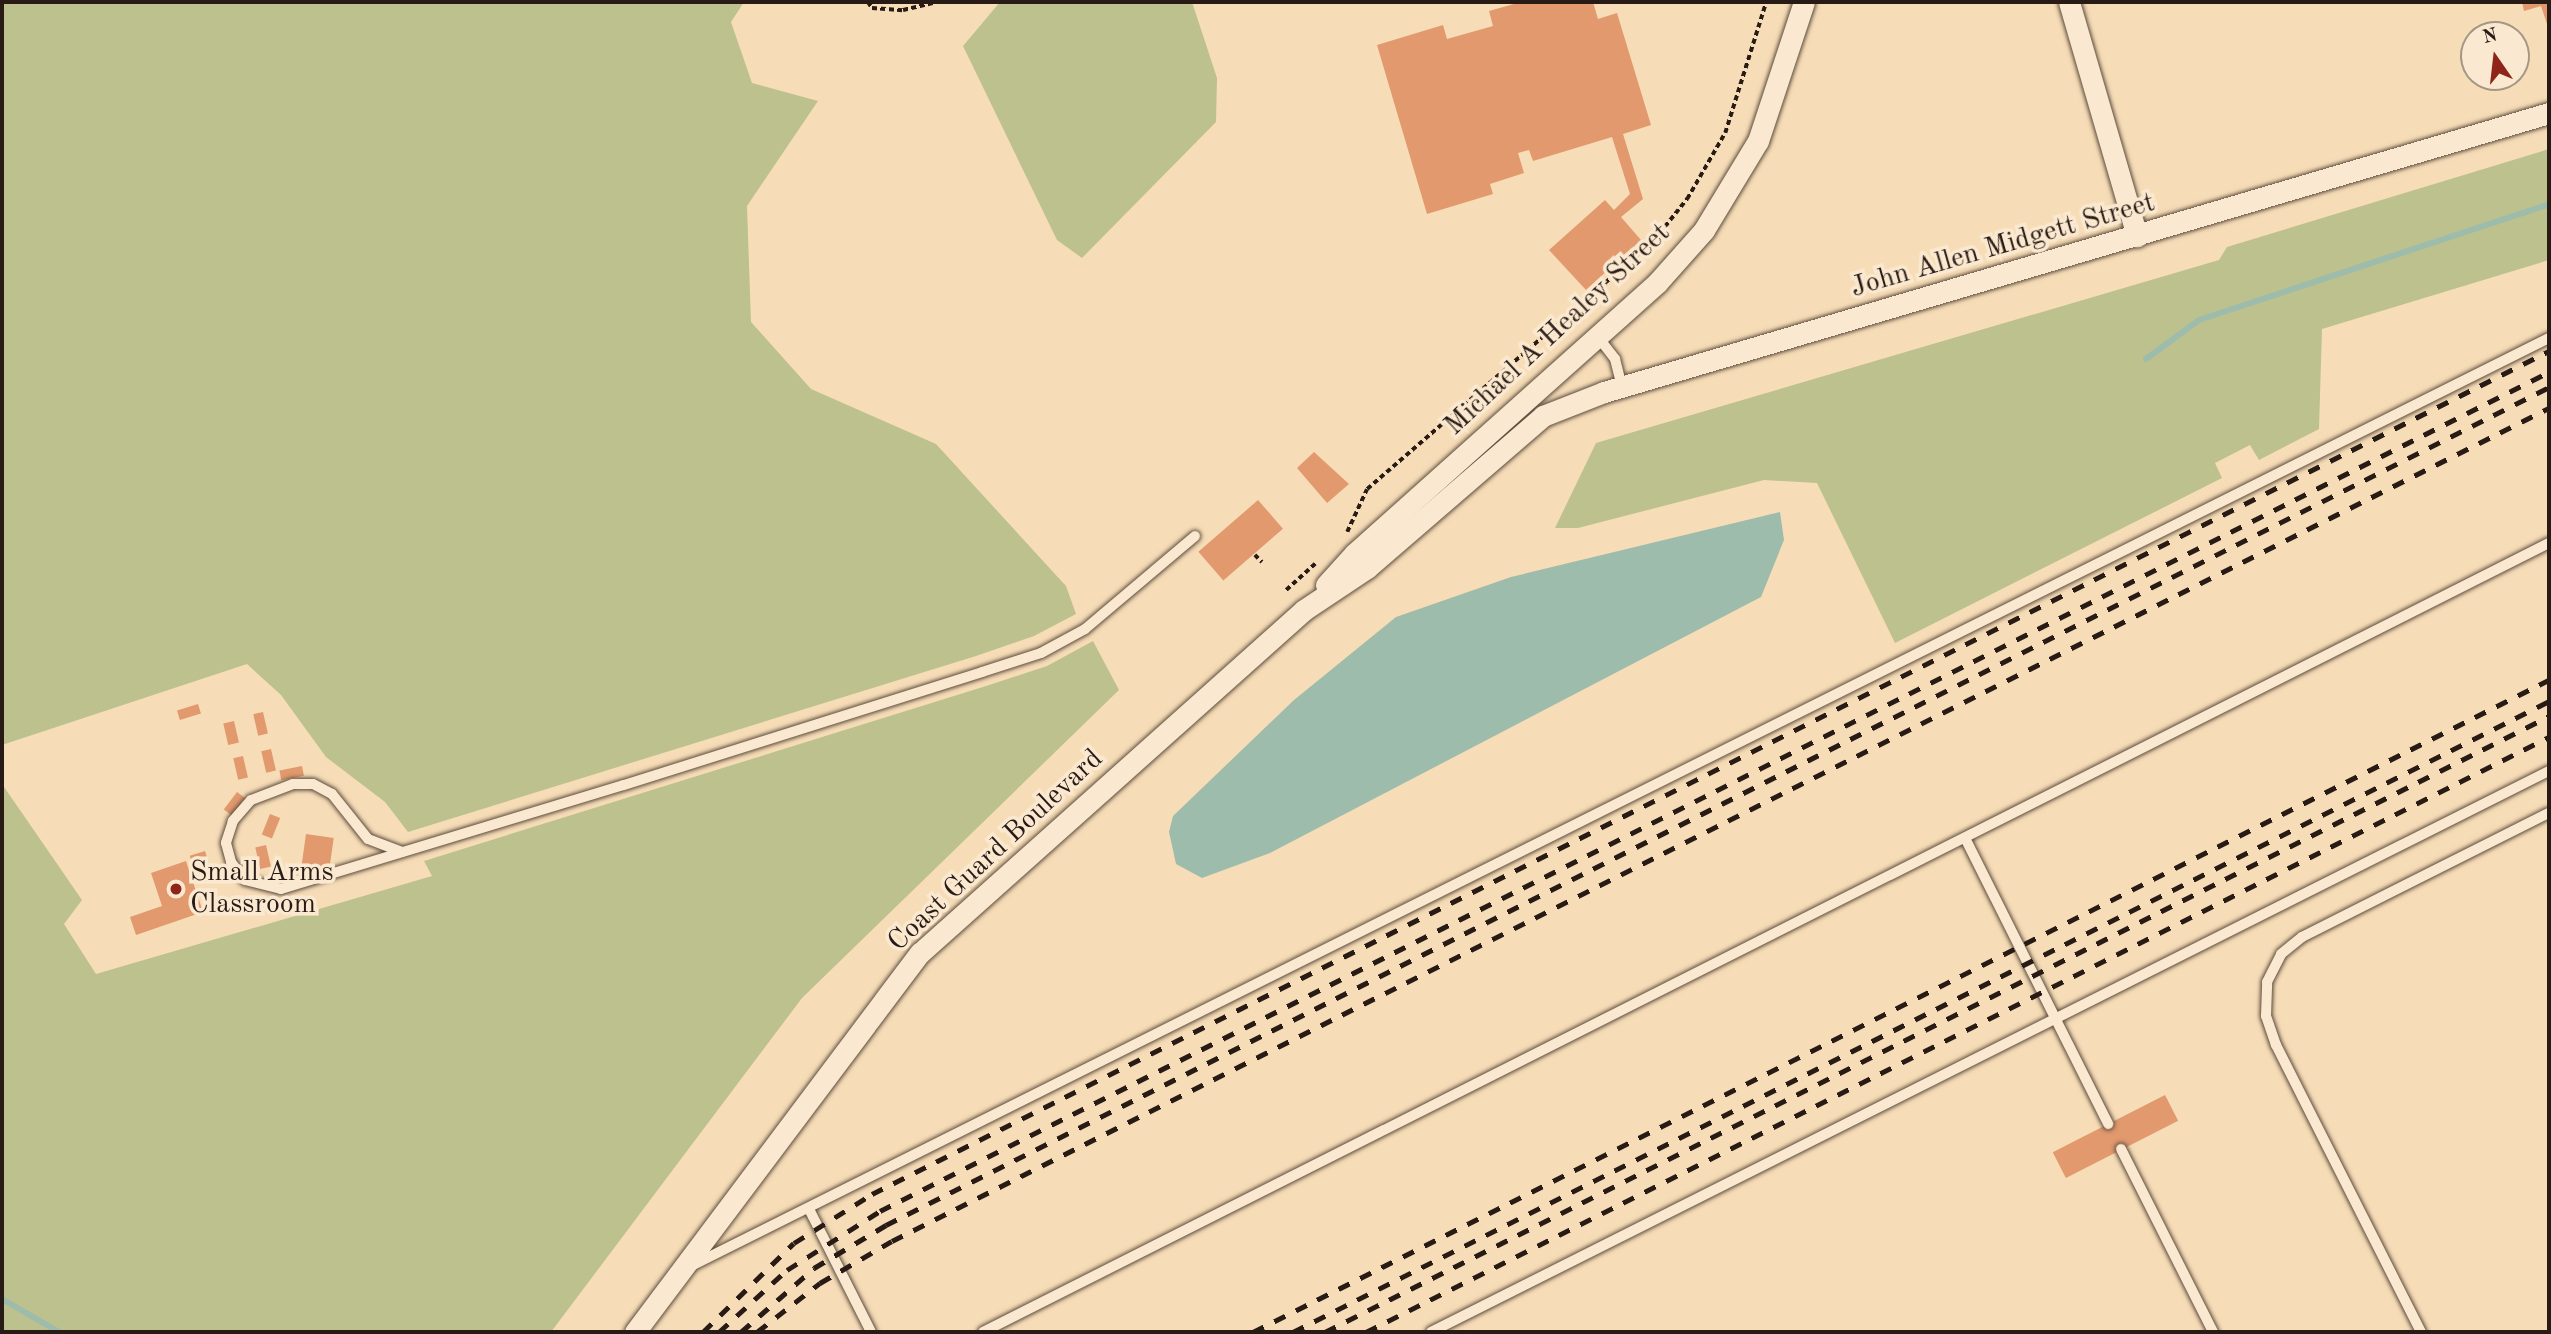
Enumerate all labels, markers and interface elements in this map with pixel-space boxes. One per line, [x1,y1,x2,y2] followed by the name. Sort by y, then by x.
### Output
[2460,21,2530,91] north arrow
[2481,26,2500,48] text: N
[1847,186,2159,306] street label: John Allen Midgett Street
[1438,217,1678,443] street label: Michael A Healey Street
[882,743,1110,959] street label: Coast Guard Boulevard
[190,856,334,922] place label: Small Arms Classroom
[168,881,184,897] marker: Small Arms Classroom

